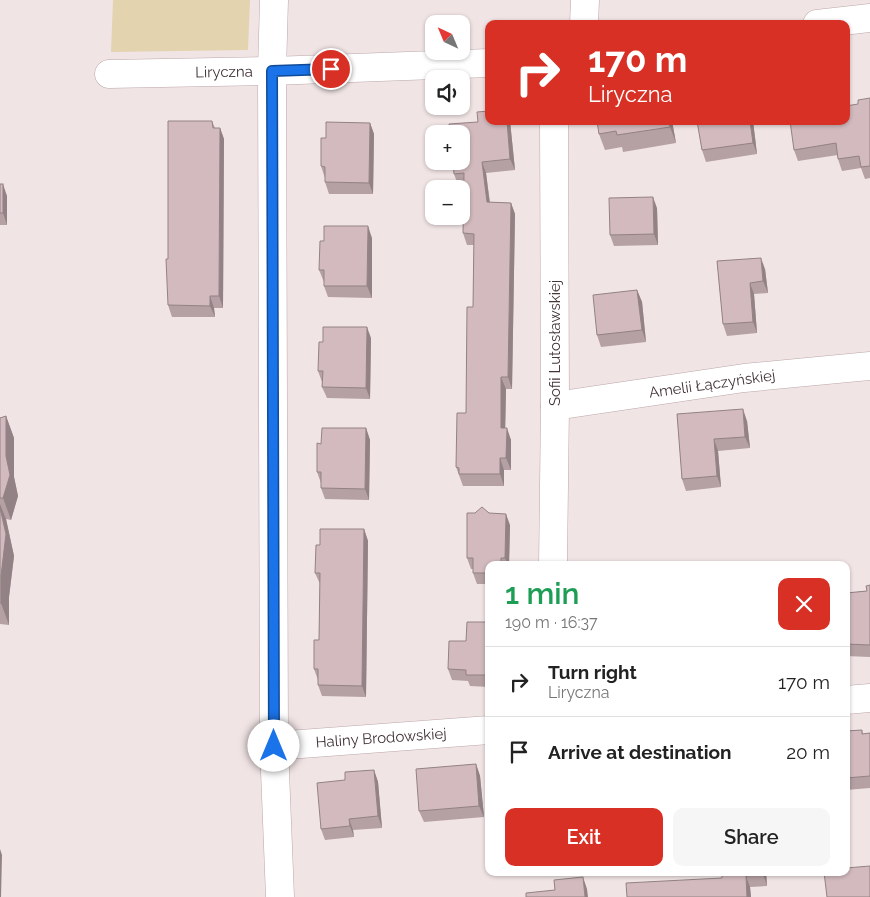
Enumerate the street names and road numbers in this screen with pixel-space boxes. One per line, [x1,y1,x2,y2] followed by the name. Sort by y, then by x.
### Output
[195,62,253,82] street label: Liryczna
[546,280,564,406] street label: Sofii Lutosławskiej
[648,366,776,402] street label: Amelii Łączyńskiej
[315,724,447,752] street label: Haliny Brodowskiej

